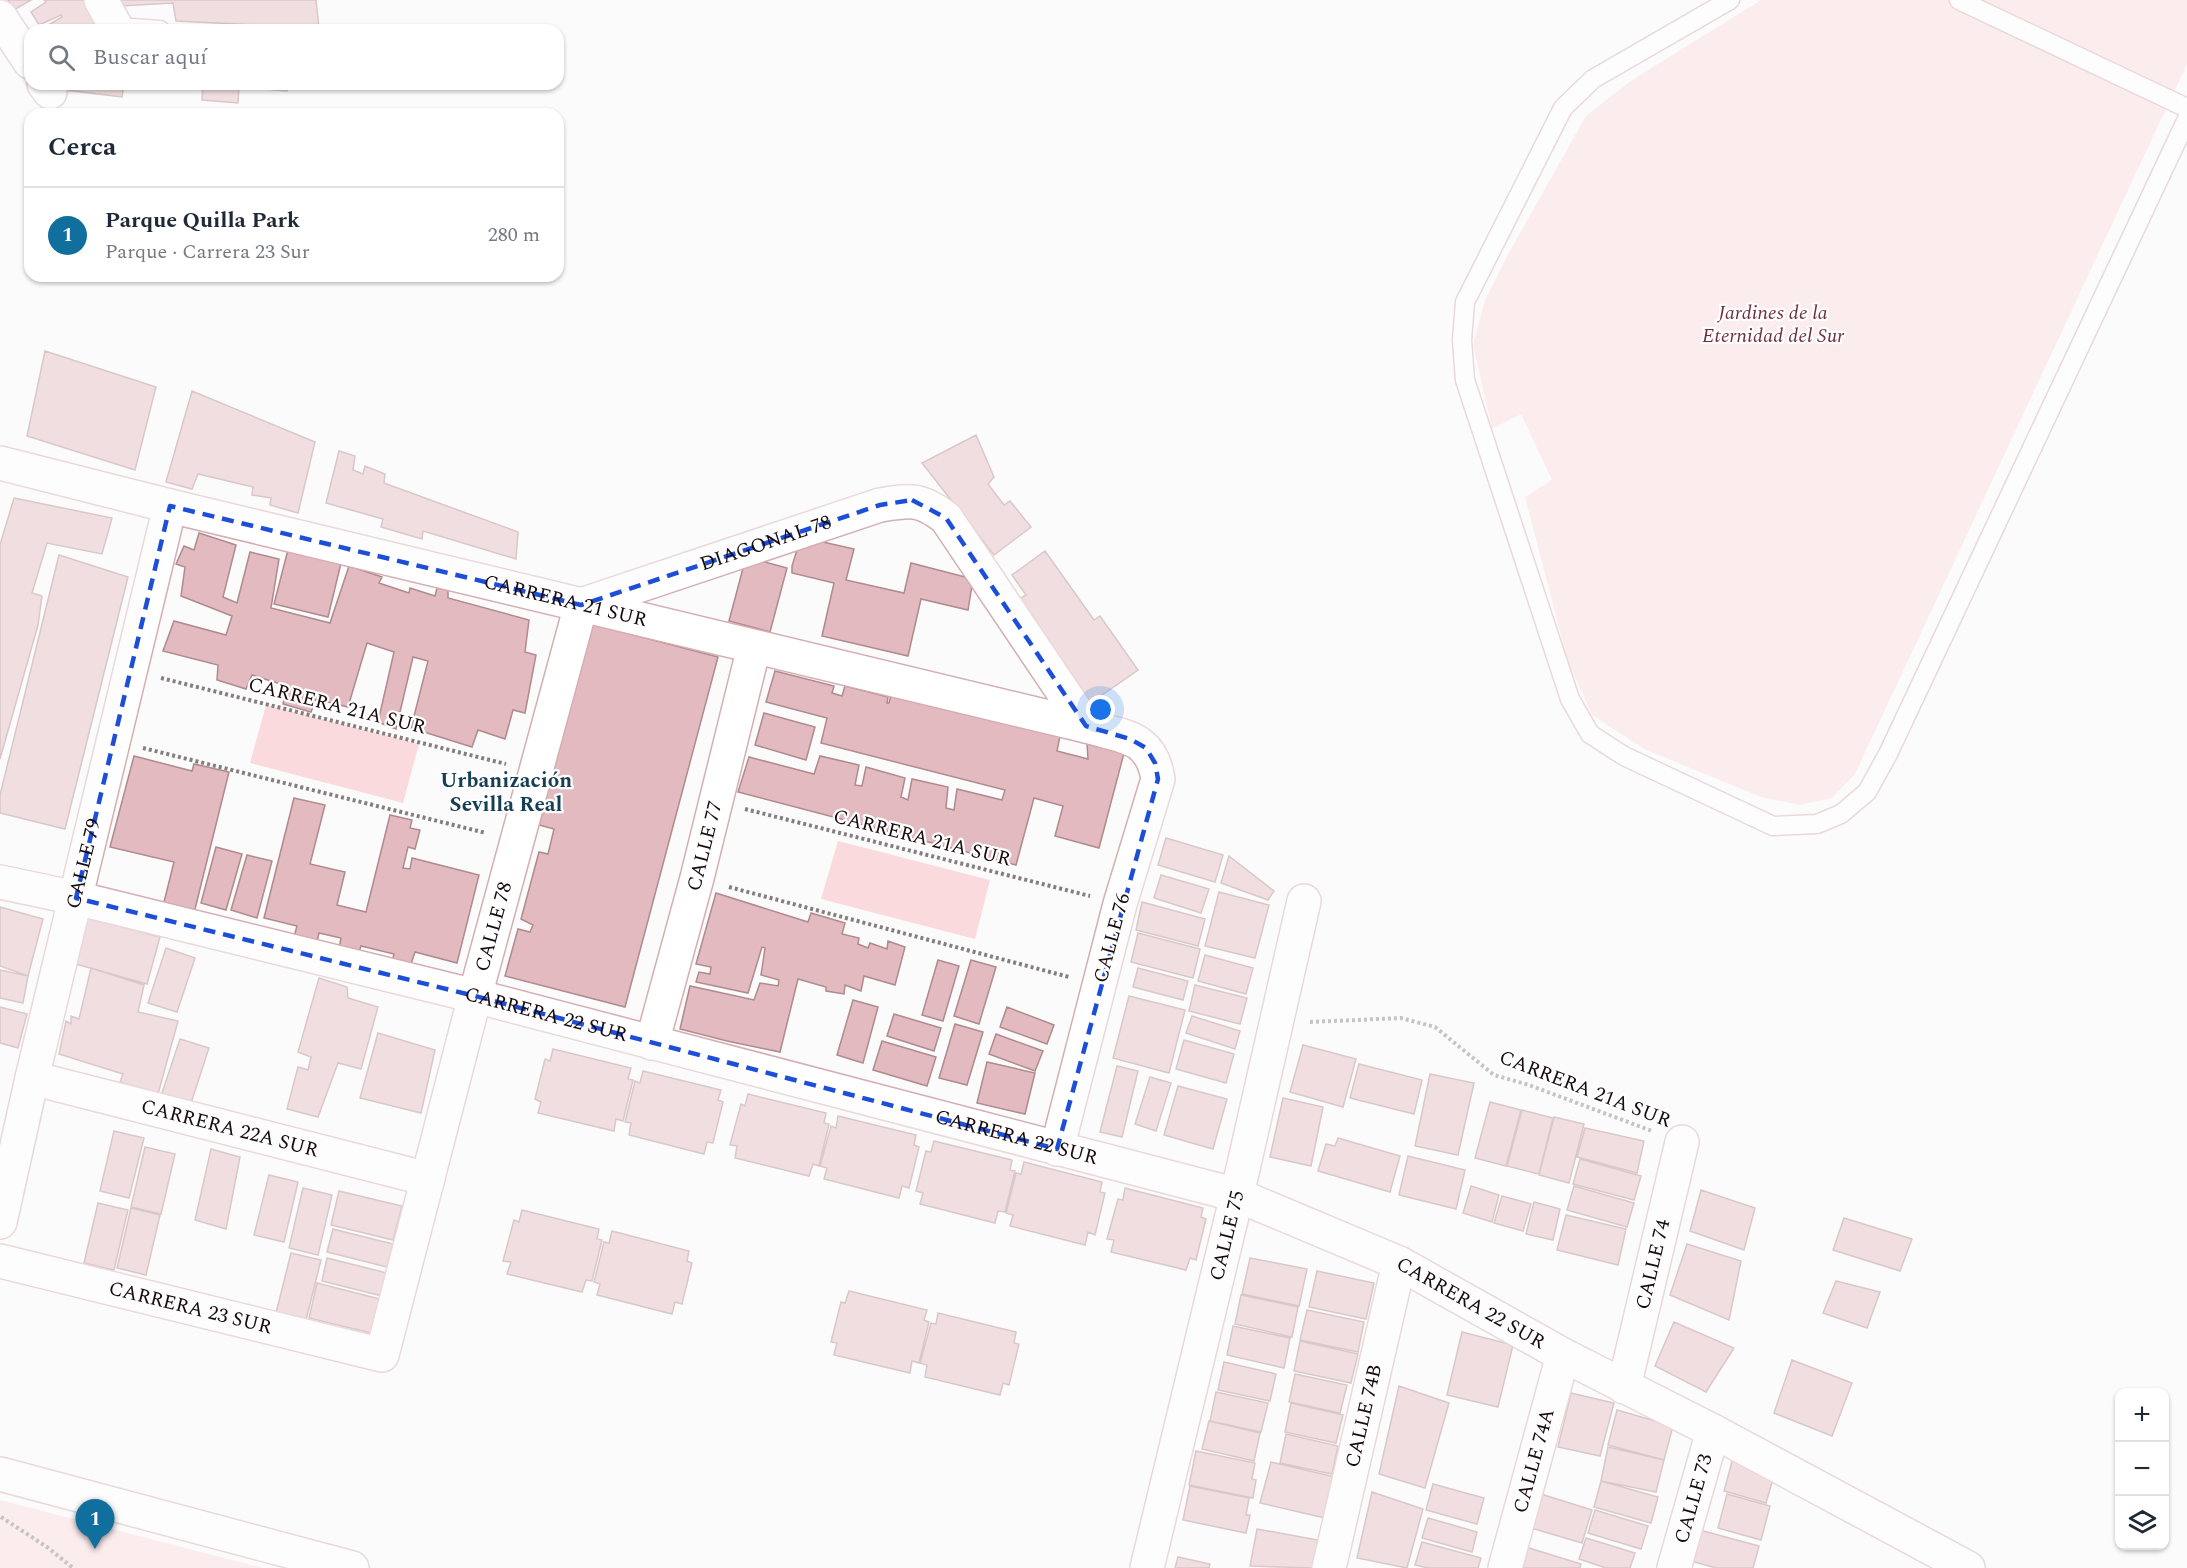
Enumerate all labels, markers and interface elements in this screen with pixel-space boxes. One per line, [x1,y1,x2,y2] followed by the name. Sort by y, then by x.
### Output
[24,24,564,90] search box
[45,41,78,74] icon: search
[93,41,207,74] text: Buscar aquí
[48,127,116,167] text: Cerca
[105,204,300,237] text: Parque Quilla Park
[62,220,73,250] text: 1
[488,220,540,250] text: 280 m
[105,237,310,267] text: Parque · Carrera 23 Sur
[1702,298,1845,351] park label: Jardines de la Eternidad del Sur
[696,507,835,579] street label: DIAGONAL 78
[481,567,651,635] street label: CARRERA 21 SUR
[245,669,430,743] street label: CARRERA 21A SUR
[1086,695,1115,724] your location
[440,765,572,821] district label: Urbanización Sevilla Real
[679,798,730,895] street label: CALLE 77
[830,801,1015,875] street label: CARRERA 21A SUR
[58,815,109,912] street label: CALLE 79
[467,878,520,975] street label: CALLE 78
[1086,890,1138,986] street label: CALLE 76
[462,979,631,1050] street label: CARRERA 22 SUR
[1495,1042,1676,1136] street label: CARRERA 21A SUR
[138,1091,322,1166] street label: CARRERA 22A SUR
[932,1102,1102,1173] street label: CARRERA 22 SUR
[1202,1187,1253,1284] street label: CALLE 75
[1628,1216,1678,1313] street label: CALLE 74
[1391,1249,1552,1358] street label: CARRERA 22 SUR
[106,1273,276,1343] street label: CARRERA 23 SUR
[1338,1361,1390,1471] street label: CALLE 74B
[2115,1388,2169,1550] map controls
[2115,1388,2169,1442] button: +
[1506,1405,1563,1516] street label: CALLE 74A
[2115,1442,2169,1496] button: −
[1667,1450,1721,1547] street label: CALLE 73
[2115,1496,2169,1550] button: layers
[76,1500,115,1549] pin: 1

